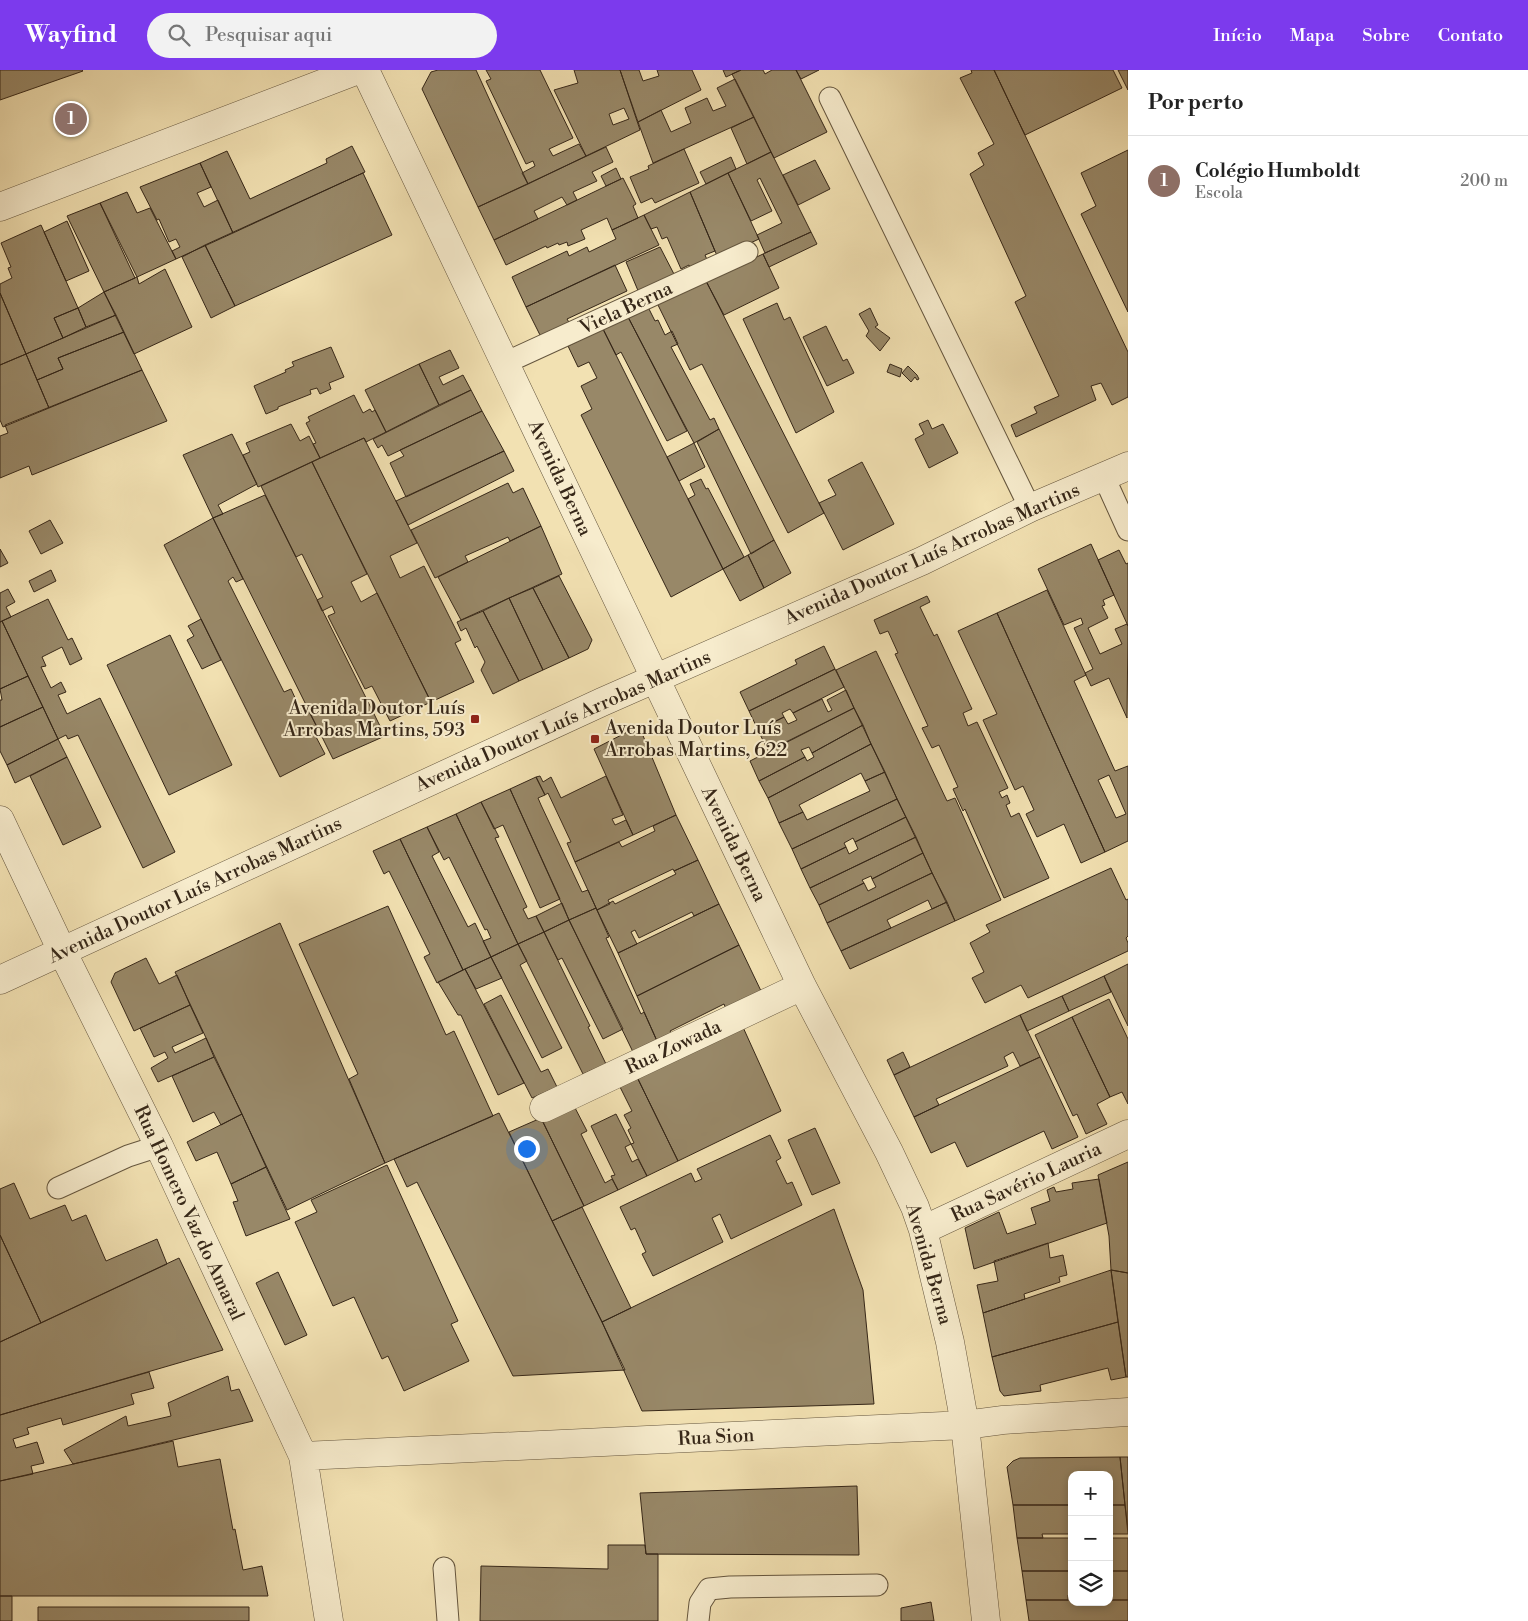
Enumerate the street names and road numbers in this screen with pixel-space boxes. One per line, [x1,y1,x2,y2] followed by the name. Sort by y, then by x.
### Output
[575,276,677,340] street label: Viela Berna
[522,415,597,540] street label: Avenida Berna
[780,478,1084,631] street label: Avenida Doutor Luís Arrobas Martins
[411,645,715,798] street label: Avenida Doutor Luís Arrobas Martins
[695,782,772,906] street label: Avenida Berna
[44,811,346,969] street label: Avenida Doutor Luís Arrobas Martins
[621,1014,725,1080] street label: Rua Zowada
[128,1101,250,1325] street label: Rua Homero Vaz do Amaral
[947,1136,1106,1227] street label: Rua Savério Lauria
[900,1200,958,1328] street label: Avenida Berna
[677,1423,755,1451] street label: Rua Sion

